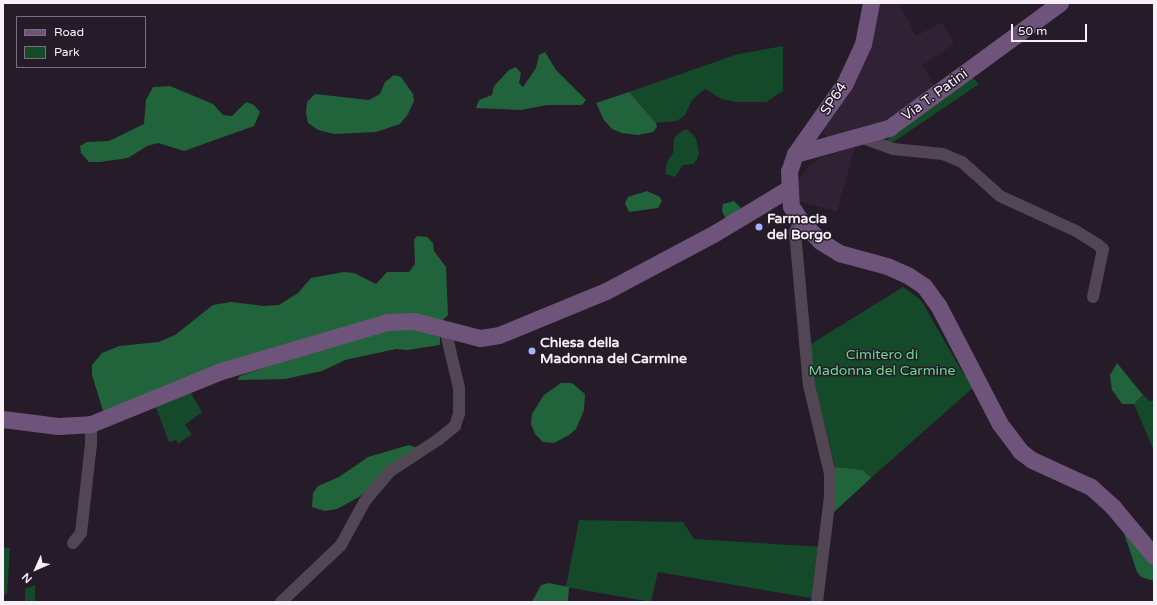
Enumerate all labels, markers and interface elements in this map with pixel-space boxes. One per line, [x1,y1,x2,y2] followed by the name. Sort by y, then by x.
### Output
[16,16,146,68] legend
[1013,16,1089,42] scale bar
[1018,24,1047,38] text: 50 m
[54,25,84,39] text: Road
[54,45,80,59] text: Park
[899,65,971,125] street label: Via T. Patini
[817,79,851,119] street label: SP64
[767,211,832,244] place label: Farmacia del Borgo
[754,222,764,232] marker: Farmacia del Borgo
[540,335,687,368] place label: Chiesa della Madonna del Carmine
[527,346,537,356] marker: Chiesa della Madonna del Carmine
[809,347,955,380] park label: Cimitero di Madonna del Carmine
[16,549,56,589] north arrow
[19,570,35,586] text: N

